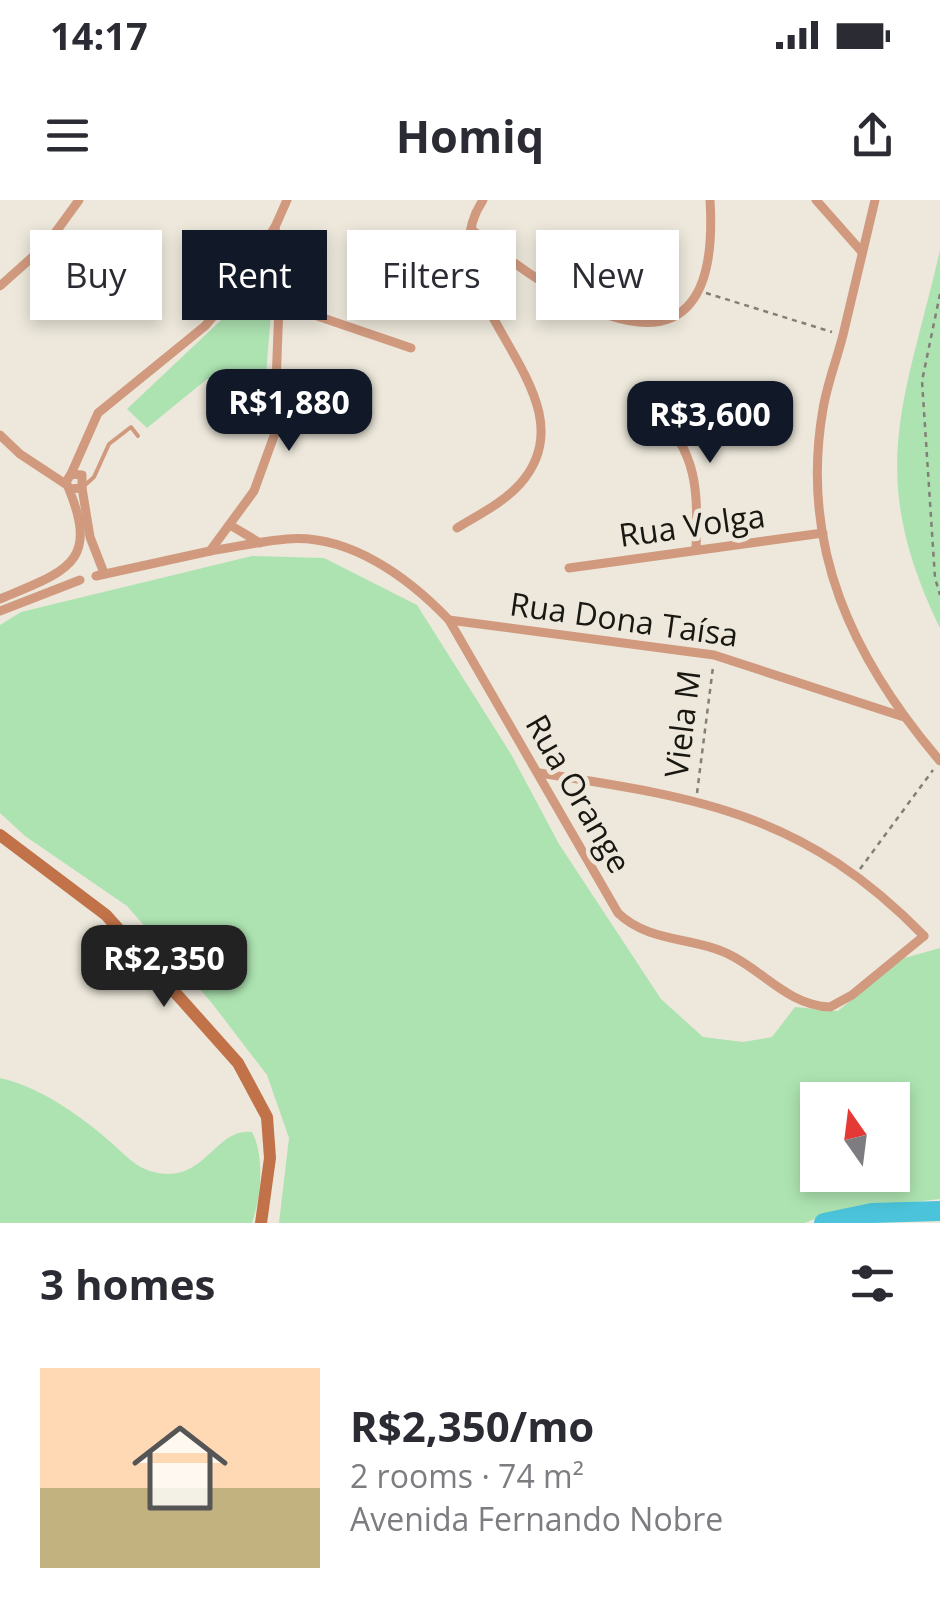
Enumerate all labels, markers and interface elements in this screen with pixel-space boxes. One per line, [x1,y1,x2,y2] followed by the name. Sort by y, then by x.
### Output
[50,9,148,61] text: 14:17
[396,105,544,166] text: Homiq
[40,108,95,163] icon: menu
[845,108,900,163] icon: share
[30,230,162,320] chip: Buy
[182,230,327,320] chip: Rent
[347,230,516,320] chip: Filters
[536,230,679,320] chip: New
[197,369,381,454] pin: R$1,880
[228,380,350,423] text: R$1,880
[618,381,802,466] pin: R$3,600
[649,392,771,435] text: R$3,600
[616,493,768,556] street label: Rua Volga
[507,581,741,656] street label: Rua Dona Taísa
[654,668,709,780] street label: Viela M
[517,706,642,880] street label: Rua Orange
[72,925,256,1010] pin: R$2,350
[103,936,225,979] text: R$2,350
[800,1082,910,1192] north arrow
[800,1082,910,1192] map controls
[40,1255,215,1312] text: 3 homes
[845,1256,900,1311] icon: filters
[350,1397,594,1454] text: R$2,350/mo
[120,1408,240,1528] icon: home
[350,1454,584,1497] text: 2 rooms · 74 m²
[350,1497,723,1540] text: Avenida Fernando Nobre

